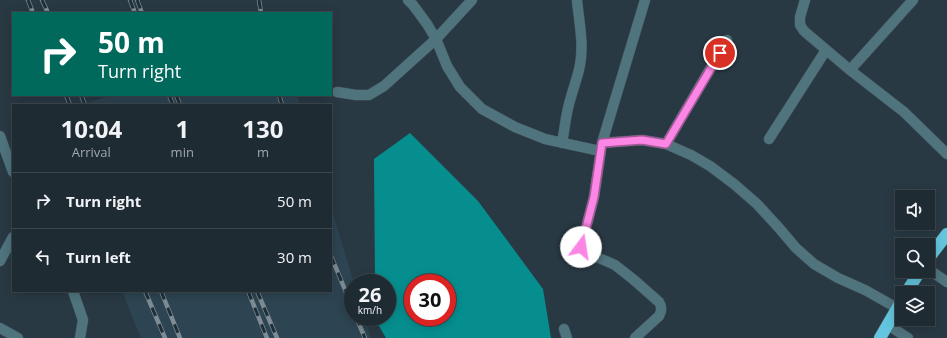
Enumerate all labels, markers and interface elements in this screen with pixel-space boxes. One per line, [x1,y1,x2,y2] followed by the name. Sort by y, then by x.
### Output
[98,23,165,61] text: 50 m
[32,28,84,80] icon: right
[703,36,737,70] pin
[709,42,731,64] icon: arrive
[98,59,181,83] text: Turn right
[60,112,122,145] text: 10:04
[175,112,189,145] text: 1
[242,112,284,145] text: 130
[72,143,111,161] text: Arrival
[171,143,194,161] text: min
[257,143,269,161] text: m
[32,190,54,212] icon: right
[895,190,935,326] map controls
[895,190,935,230] button: sound
[66,191,141,211] text: Turn right
[277,191,312,211] text: 50 m
[560,226,602,268] position arrow
[895,238,935,278] button: search
[32,246,54,268] icon: left
[66,247,131,267] text: Turn left
[277,247,312,267] text: 30 m
[404,274,456,326] speed limit sign: 30
[359,281,381,308] text: 26
[895,286,935,326] button: layers
[358,303,382,317] text: km/h

